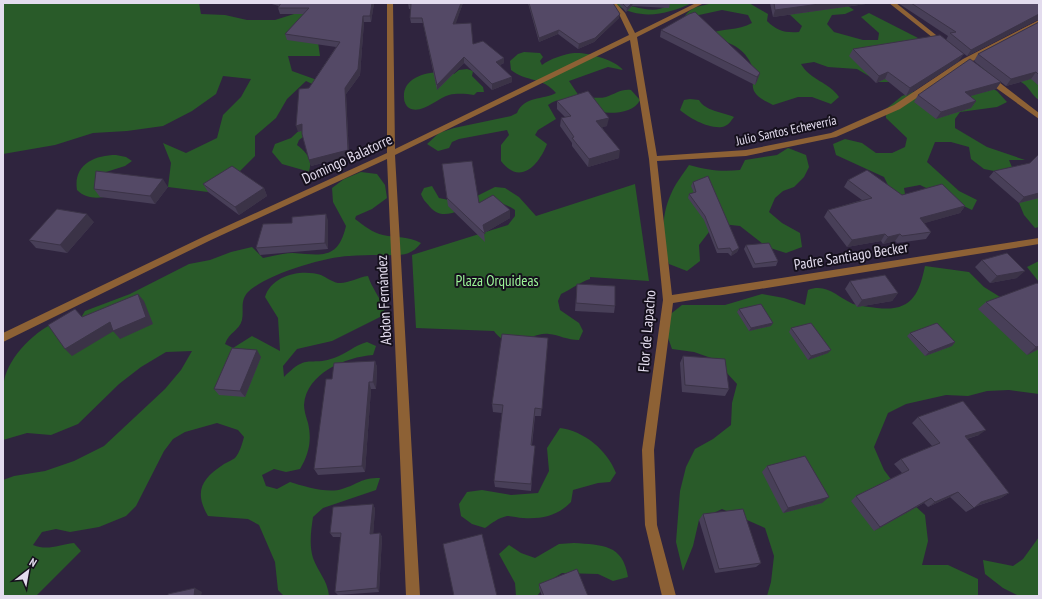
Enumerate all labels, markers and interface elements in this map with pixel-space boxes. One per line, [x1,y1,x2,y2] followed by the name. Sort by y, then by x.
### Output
[733,112,838,150] street label: Julio Santos Echeverría
[299,129,395,188] street label: Domingo Balatorre
[792,237,910,274] street label: Padre Santiago Becker
[372,255,395,345] street label: Abdon Fernández
[455,271,539,290] park label: Plaza Orquideas
[633,289,660,373] street label: Flor de Lapacho
[8,551,48,591] north arrow
[27,555,39,570] text: N

